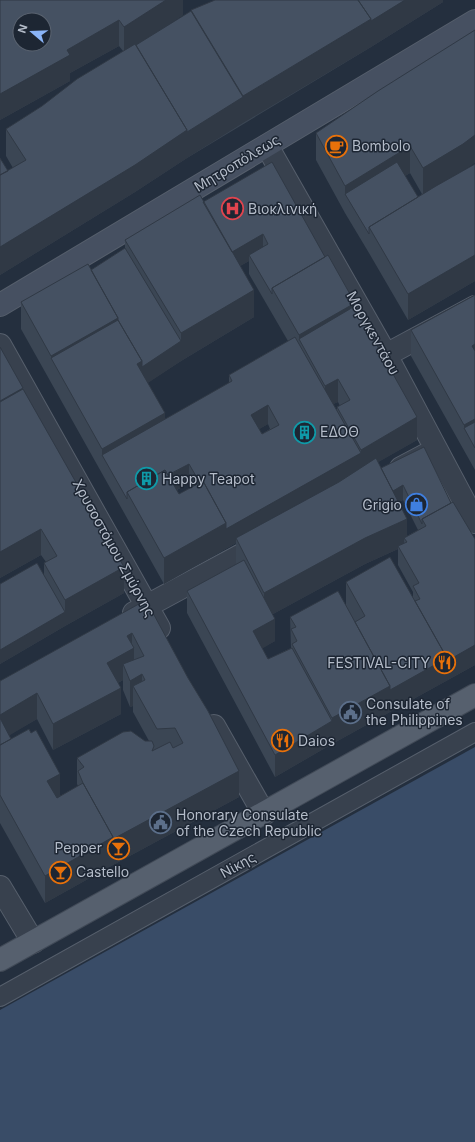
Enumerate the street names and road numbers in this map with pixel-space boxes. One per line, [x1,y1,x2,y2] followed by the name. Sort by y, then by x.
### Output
[191,130,283,195] street label: Μητροπόλεως
[343,288,403,378] street label: Μοργκεντάου
[70,476,159,620] street label: Χρυσοστόμου Σμύρνης
[217,848,259,881] street label: Νίκης

